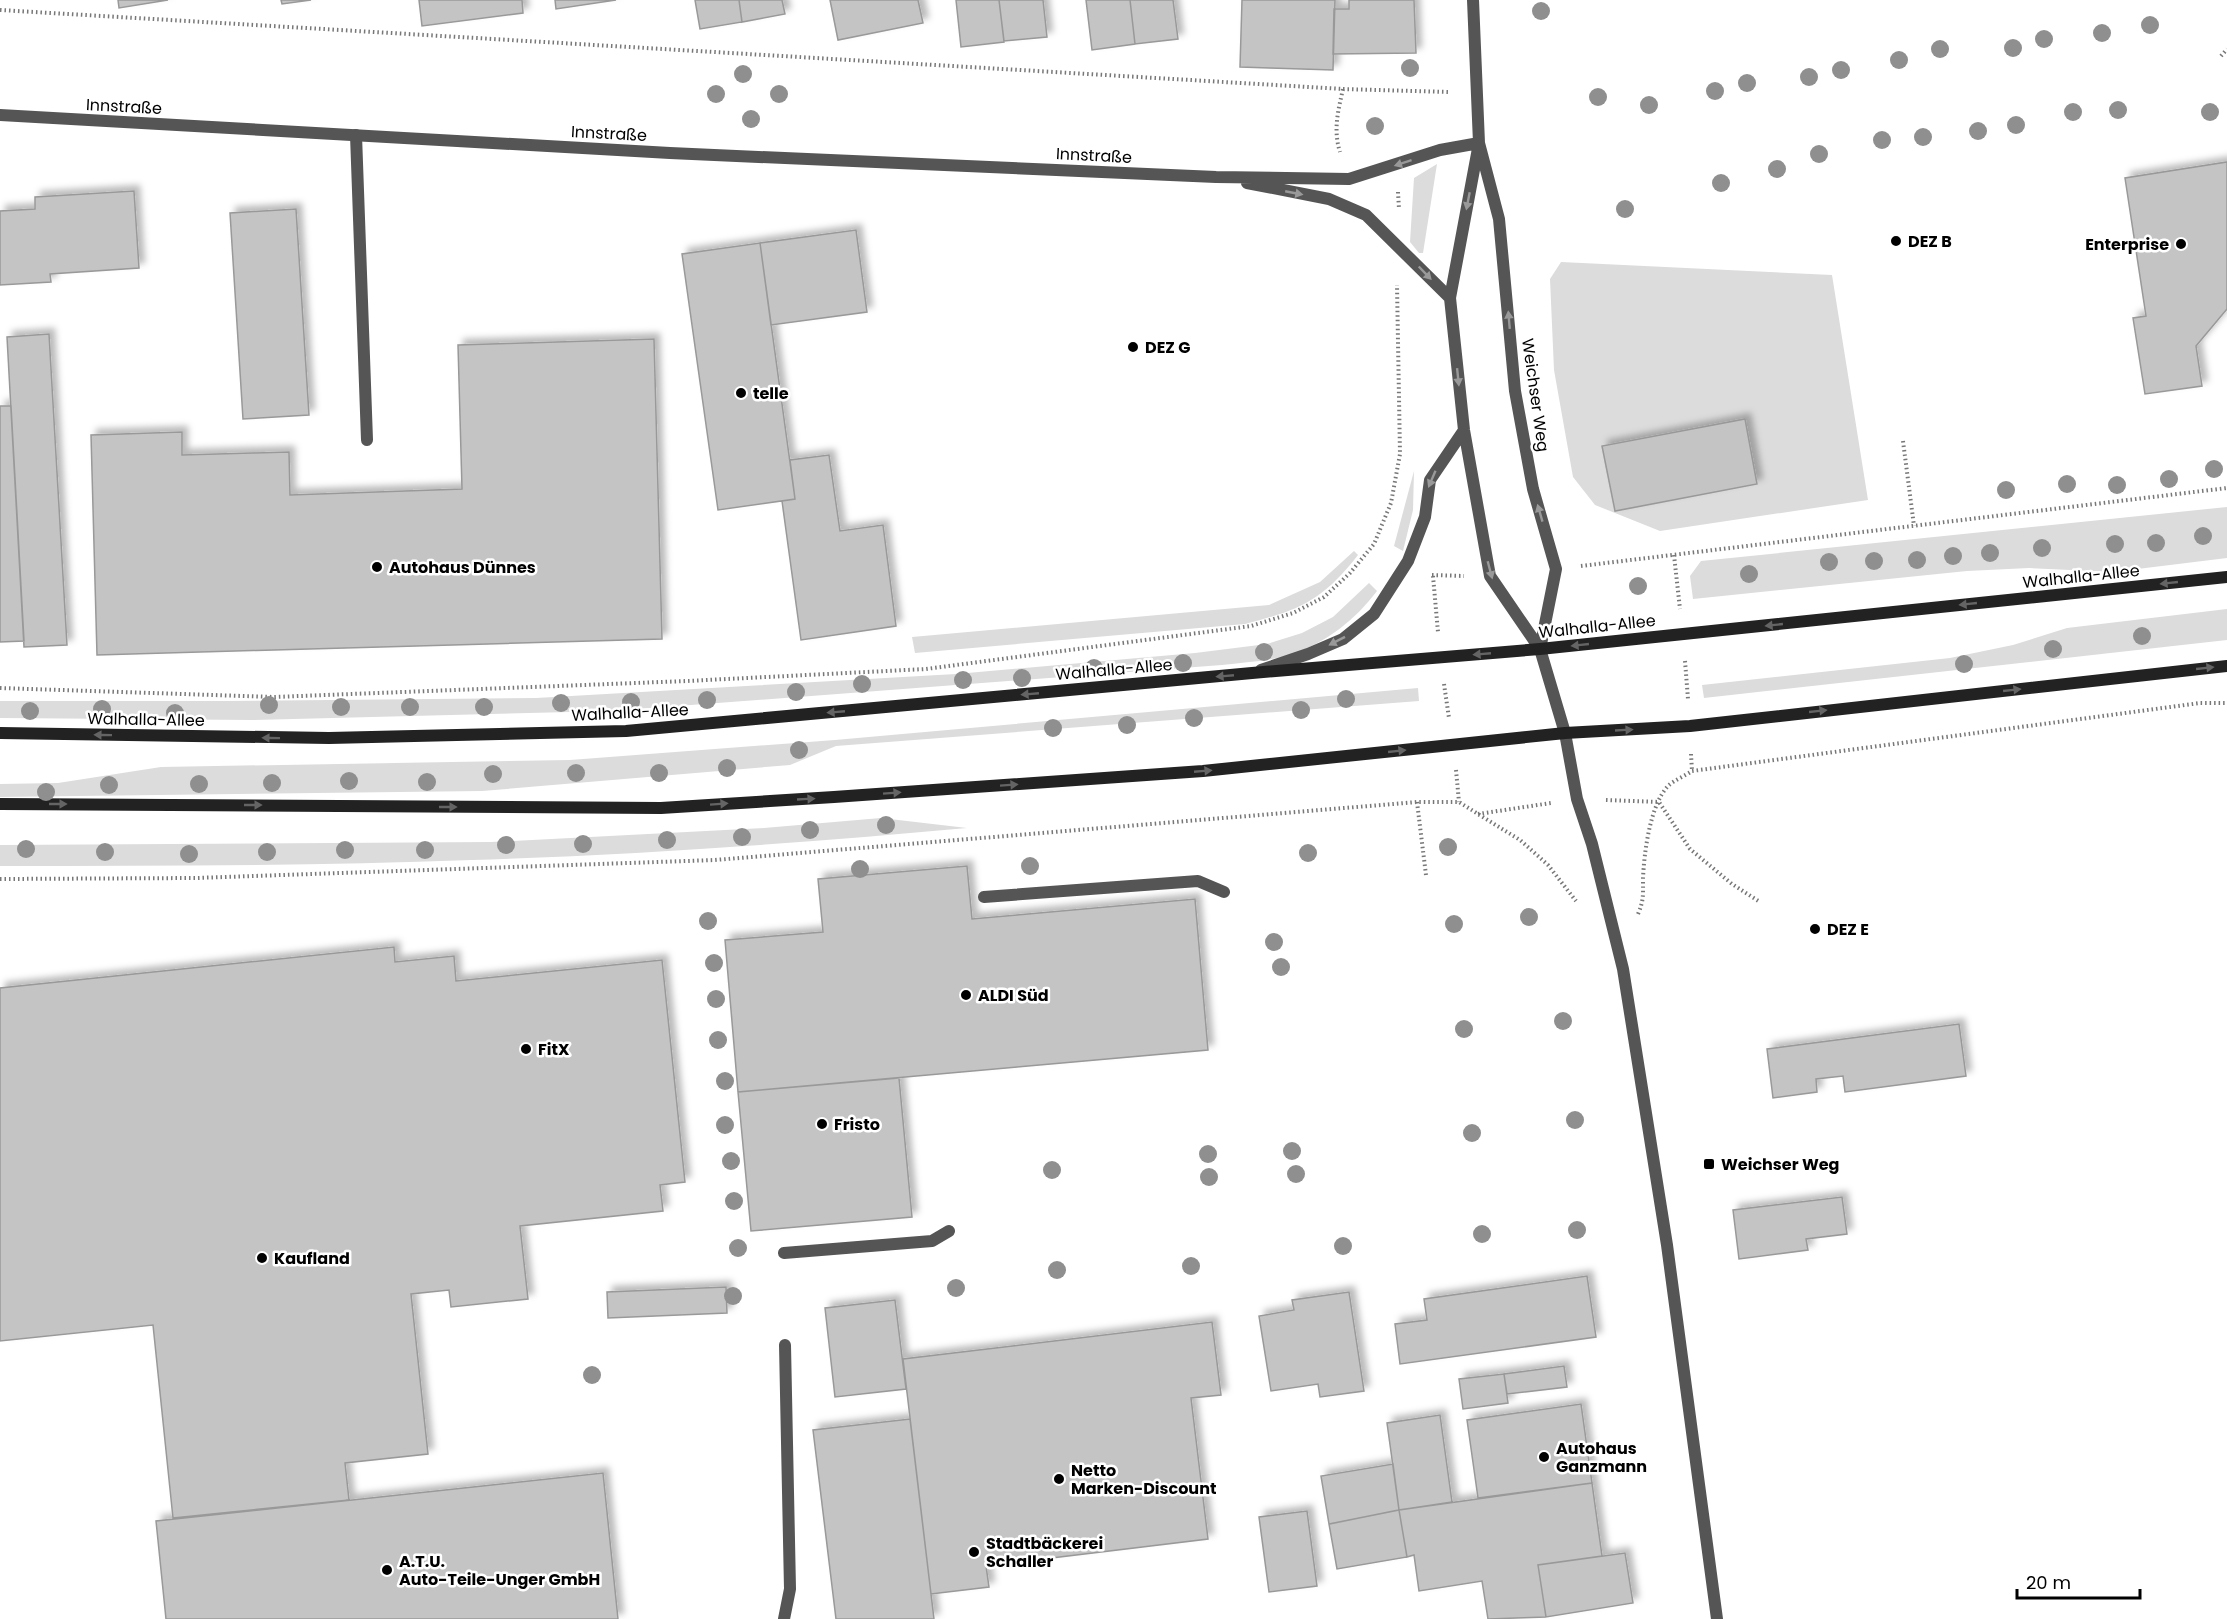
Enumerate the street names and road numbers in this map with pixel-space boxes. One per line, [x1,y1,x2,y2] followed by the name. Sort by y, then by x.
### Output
[85,93,163,120] street label: Innstraße
[570,120,648,147] street label: Innstraße
[1055,142,1133,169] street label: Innstraße
[1516,337,1555,453] street label: Weichser Weg
[2021,559,2141,594] street label: Walhalla-Allee
[1537,609,1657,644] street label: Walhalla-Allee
[1055,653,1174,686] street label: Walhalla-Allee
[571,698,689,727] street label: Walhalla-Allee
[87,707,205,732] street label: Walhalla-Allee

